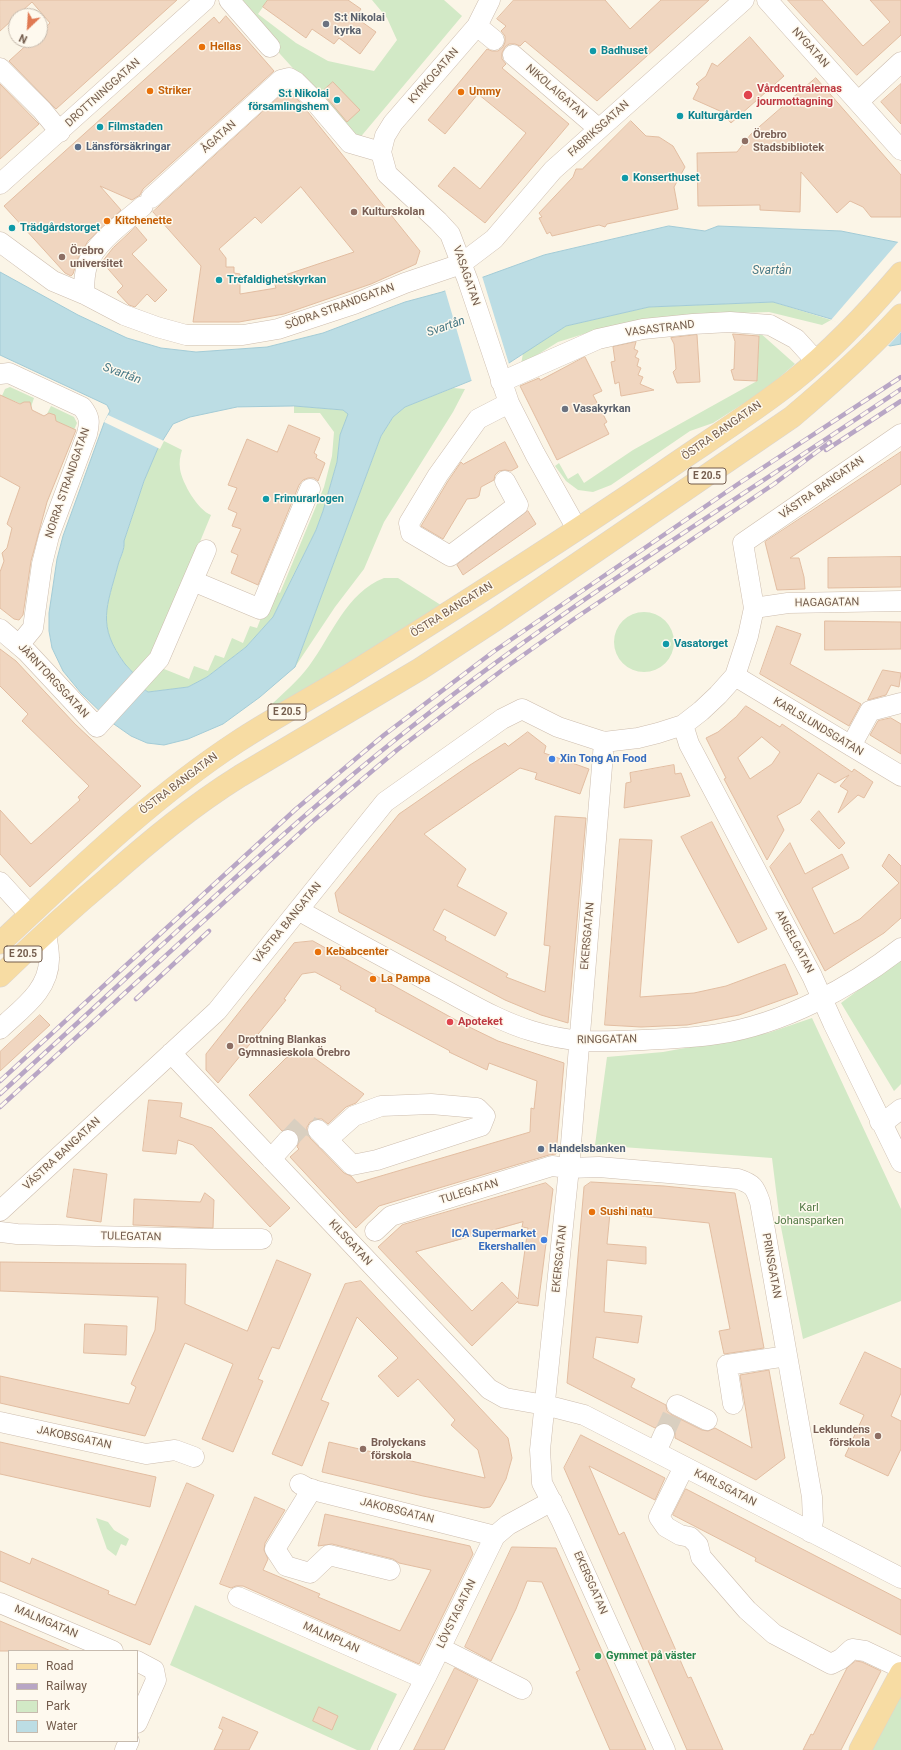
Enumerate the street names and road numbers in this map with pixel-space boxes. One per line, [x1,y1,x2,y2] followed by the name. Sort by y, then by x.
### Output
[789,25,831,71] street label: NYGATAN
[406,45,462,107] street label: KYRKOGATAN
[63,56,143,130] street label: DROTTNINGGATAN
[523,62,589,122] street label: NIKOLAIGATAN
[566,98,632,160] street label: FABRIKSGATAN
[199,118,239,156] street label: ÅGATAN
[450,244,482,308] street label: VASAGATAN
[284,281,396,333] street label: SÖDRA STRANDGATAN
[625,318,695,340] street label: VASASTRAND
[680,399,764,463] street label: ÖSTRA BANGATAN
[43,426,93,540] street label: NORRA STRANDGATAN
[777,454,867,522] street label: VÄSTRA BANGATAN
[688,468,726,484] road number: E 20.5
[408,579,496,641] street label: ÖSTRA BANGATAN
[794,596,860,610] street label: HAGAGATAN
[15,641,91,721] street label: JÄRNTORGSGATAN
[771,695,865,759] street label: KARLSLUNDSGATAN
[268,704,306,720] road number: E 20.5
[137,750,221,818] street label: ÖSTRA BANGATAN
[251,880,325,966] street label: VÄSTRA BANGATAN
[578,902,598,970] street label: EKERSGATAN
[772,908,816,976] street label: ANGELGATAN
[4,946,42,962] road number: E 20.5
[577,1033,637,1047] street label: RINGGATAN
[21,1115,103,1193] street label: VÄSTRA BANGATAN
[438,1177,500,1207] street label: TULEGATAN
[326,1217,374,1269] street label: KILSGATAN
[550,1225,570,1293] street label: EKERSGATAN
[100,1230,162,1244] street label: TULEGATAN
[759,1232,783,1300] street label: PRINSGATAN
[35,1424,113,1452] street label: JAKOBSGATAN
[692,1467,758,1509] street label: KARLSGATAN
[359,1495,435,1527] street label: JAKOBSGATAN
[570,1549,610,1617] street label: EKERSGATAN
[435,1577,479,1651] street label: LÖVSTAGATAN
[12,1603,80,1641] street label: MALMGATAN
[301,1620,361,1656] street label: MALMPLAN

